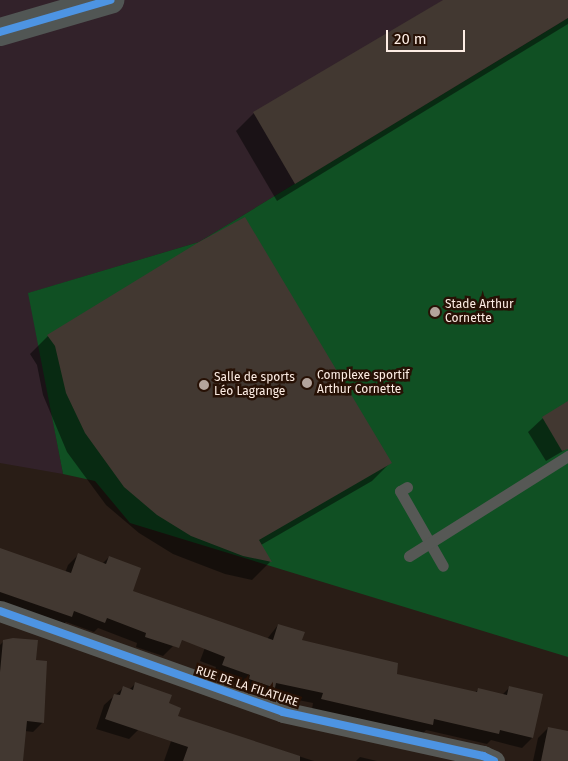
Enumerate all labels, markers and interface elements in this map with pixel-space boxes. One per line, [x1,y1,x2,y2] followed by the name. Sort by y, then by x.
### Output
[388,20,467,52] scale bar
[394,30,427,48] text: 20 m
[445,298,514,326] place label: Stade Arthur Cornette
[429,306,441,318] marker: Stade Arthur Cornette
[317,369,409,397] place label: Complexe sportif Arthur Cornette
[214,371,295,399] place label: Salle de sports Léo Lagrange
[301,377,313,389] marker: Complexe sportif Arthur Cornette
[198,379,210,391] marker: Salle de sports Léo Lagrange
[194,664,300,710] street label: RUE DE LA FILATURE

